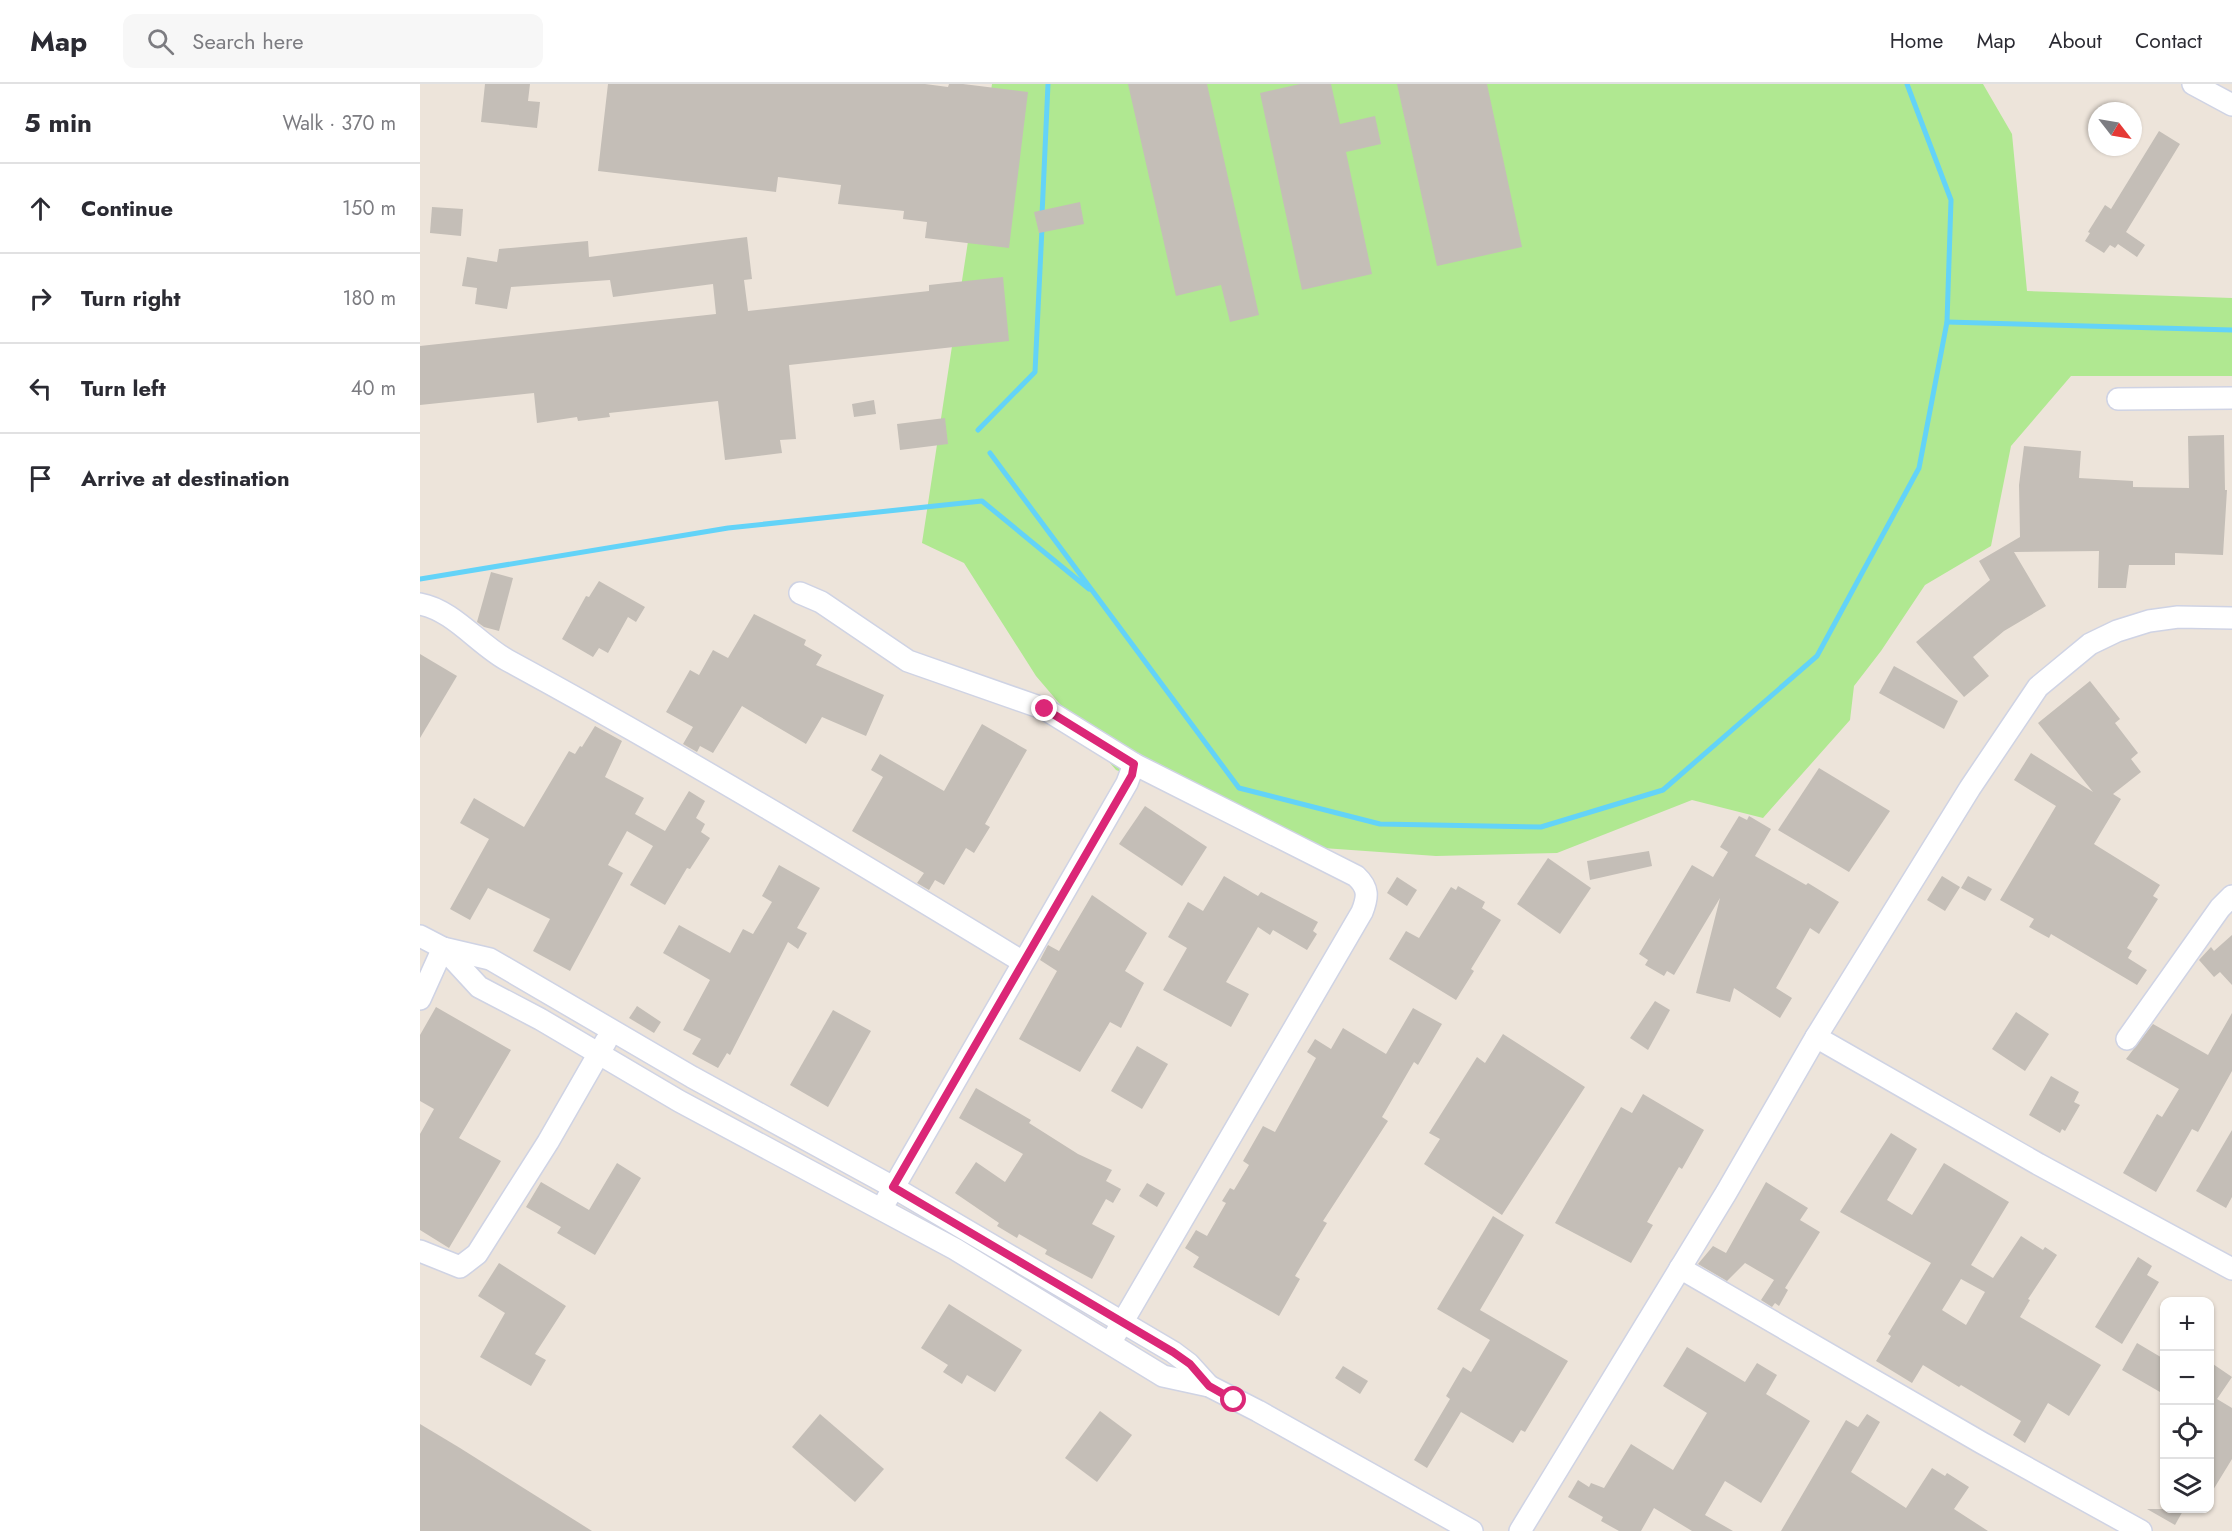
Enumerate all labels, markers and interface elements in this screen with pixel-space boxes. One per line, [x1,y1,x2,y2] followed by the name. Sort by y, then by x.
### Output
[123,14,543,68] search box
[30,21,87,62] text: Map
[144,25,177,58] icon: search
[192,25,304,57] text: Search here
[1890,26,1943,56] text: Home
[1976,26,2016,56] text: Map
[2049,26,2102,56] text: About
[2135,26,2202,56] text: Contact
[2088,102,2142,156] north arrow
[24,104,92,142] text: 5 min
[282,109,396,138] text: Walk · 370 m
[24,192,57,225] icon: ahead
[81,192,173,224] text: Continue
[342,194,396,223] text: 150 m
[24,282,57,315] icon: right
[81,282,181,314] text: Turn right
[342,284,396,313] text: 180 m
[24,372,57,405] icon: left
[81,372,166,404] text: Turn left
[351,374,396,403] text: 40 m
[24,462,57,495] icon: arrive
[81,462,290,494] text: Arrive at destination
[1031,695,1057,721] route end
[2160,1297,2214,1513] map controls
[2160,1297,2214,1351] button: +
[2160,1351,2214,1405] button: −
[1220,1386,1246,1412] route start
[2160,1405,2214,1459] button: locate
[2160,1459,2214,1513] button: layers

